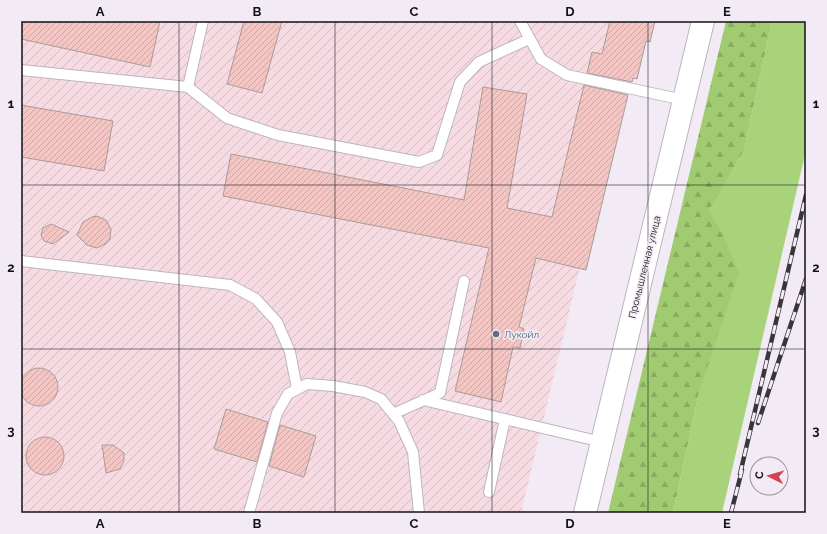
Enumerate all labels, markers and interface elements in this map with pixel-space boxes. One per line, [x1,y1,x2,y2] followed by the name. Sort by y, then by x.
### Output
[96,4,105,19] text: A
[253,4,262,19] text: B
[410,4,419,19] text: C
[565,4,575,19] text: D
[723,4,731,19] text: E
[8,96,15,111] text: 1
[813,96,820,111] text: 1
[626,215,663,320] street label: Промышленная улица
[7,260,15,275] text: 2
[812,260,820,275] text: 2
[491,329,501,339] marker: Лукойл
[504,329,539,340] place label: Лукойл
[7,423,15,438] text: 3
[812,423,820,438] text: 3
[749,456,789,496] north arrow
[753,470,766,479] text: С
[96,516,105,531] text: A
[253,516,262,531] text: B
[410,516,419,531] text: C
[565,516,575,531] text: D
[723,516,731,531] text: E

